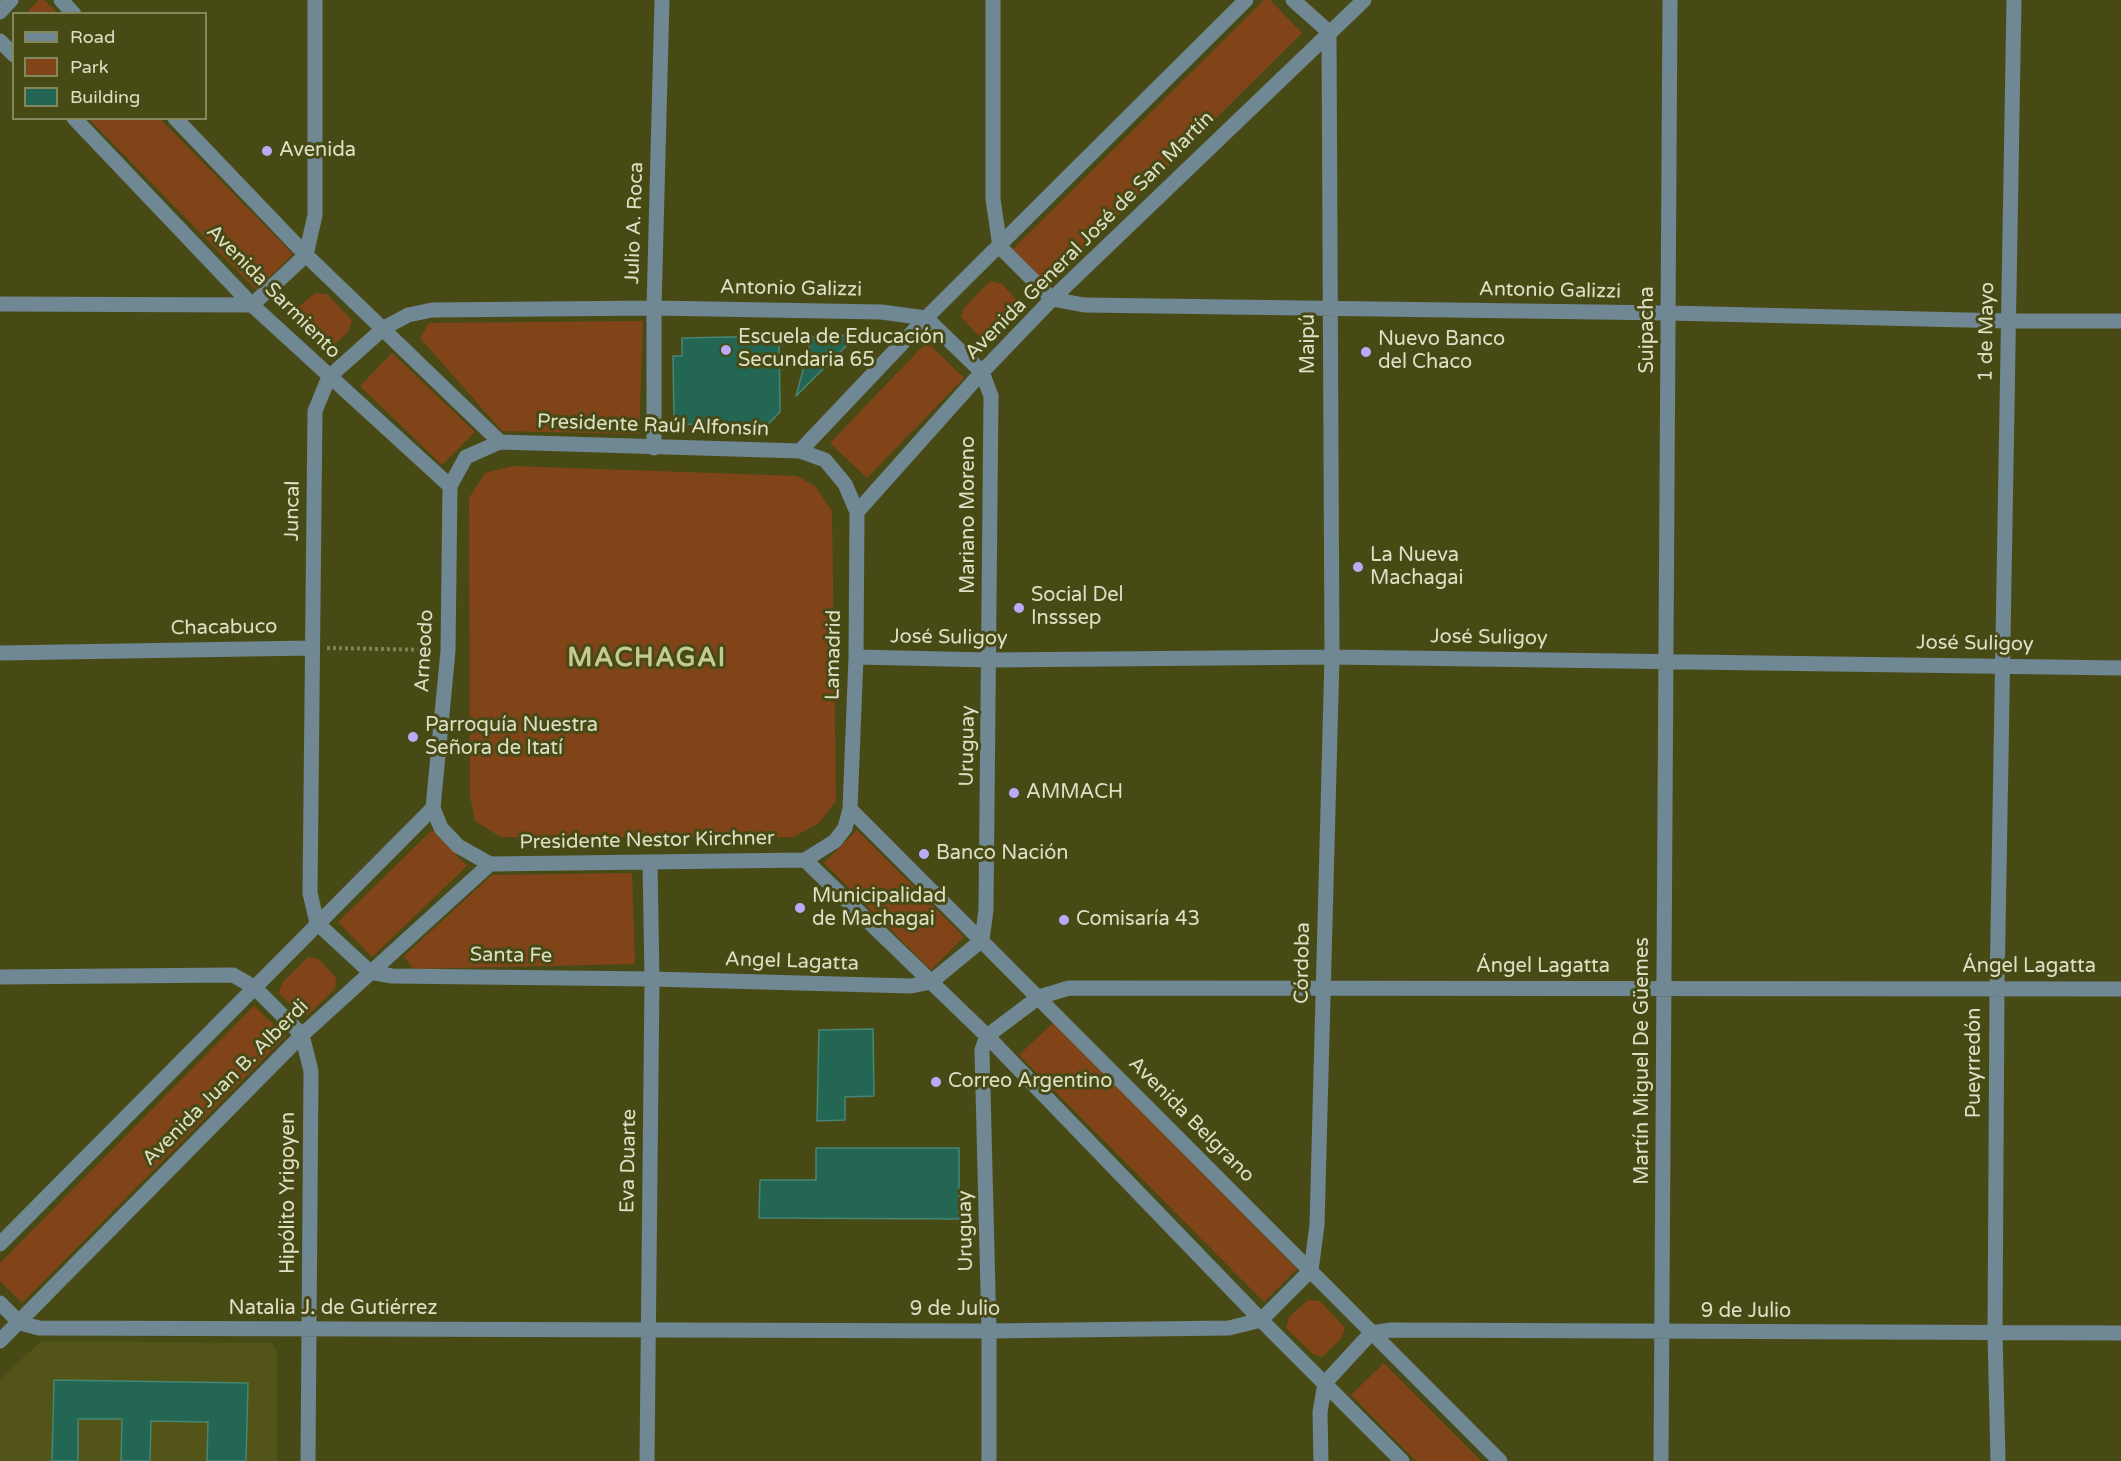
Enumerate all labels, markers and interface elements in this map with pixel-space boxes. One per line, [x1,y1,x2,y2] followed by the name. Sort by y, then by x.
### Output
[12,12,207,120] legend
[70,26,115,48] text: Road
[70,56,108,78] text: Park
[70,86,140,108] text: Building
[961,107,1219,365] street label: Avenida General José de San Martín
[279,139,356,163] place label: Avenida
[260,144,274,158] marker: Avenida
[621,161,649,285] street label: Julio A. Roca
[201,220,345,364] street label: Avenida Sarmiento
[720,276,862,302] street label: Antonio Galizzi
[1479,278,1621,304] street label: Antonio Galizzi
[1974,282,2000,382] street label: 1 de Mayo
[1636,286,1660,374] street label: Suipacha
[1297,314,1321,374] street label: Maipú
[738,326,944,373] place label: Escuela de Educación Secundaria 65
[1378,328,1505,375] place label: Nuevo Banco del Chaco
[719,343,733,357] marker: Escuela de Educación Secundaria 65
[1359,345,1373,359] marker: Nuevo Banco del Chaco
[537,410,769,442] street label: Presidente Raúl Alfonsín
[957,436,981,594] street label: Mariano Moreno
[280,481,306,541] street label: Juncal
[1370,544,1463,591] place label: La Nueva Machagai
[1351,560,1365,574] marker: La Nueva Machagai
[1031,584,1123,631] place label: Social Del Insssep
[1012,601,1026,615] marker: Social Del Insssep
[411,609,439,693] street label: Arneodo
[821,610,847,700] street label: Lamadrid
[170,615,278,641] street label: Chacabuco
[890,625,1008,651] street label: José Suligoy
[1430,625,1548,651] street label: José Suligoy
[1916,631,2034,657] street label: José Suligoy
[567,643,727,675] district label: MACHAGAI
[955,705,981,787] street label: Uruguay
[425,714,598,761] place label: Parroquía Nuestra Señora de Itatí
[406,730,420,744] marker: Parroquía Nuestra Señora de Itatí
[1026,781,1123,805] place label: AMMACH
[1007,786,1021,800] marker: AMMACH
[519,827,775,855] street label: Presidente Nestor Kirchner
[936,842,1068,866] place label: Banco Nación
[917,847,931,861] marker: Banco Nación
[812,885,946,932] place label: Municipalidad de Machagai
[793,901,807,915] marker: Municipalidad de Machagai
[1076,908,1200,932] place label: Comisaría 43
[1057,913,1071,927] marker: Comisaría 43
[1290,922,1316,1004] street label: Córdoba
[1631,937,1655,1185] street label: Martín Miguel De Güemes
[470,943,552,969] street label: Santa Fe
[725,948,859,976] street label: Angel Lagatta
[1476,955,1610,979] street label: Ángel Lagatta
[1962,955,2096,979] street label: Ángel Lagatta
[138,995,314,1171] street label: Avenida Juan B. Alberdi
[1963,1008,1987,1118] street label: Pueyrredón
[1123,1052,1259,1188] street label: Avenida Belgrano
[948,1070,1112,1094] place label: Correo Argentino
[929,1075,943,1089] marker: Correo Argentino
[616,1109,642,1213] street label: Eva Duarte
[277,1112,301,1274] street label: Hipólito Yrigoyen
[953,1190,979,1272] street label: Uruguay
[229,1297,437,1321] street label: Natalia J. de Gutiérrez
[910,1298,1000,1322] street label: 9 de Julio
[1701,1300,1791,1324] street label: 9 de Julio

